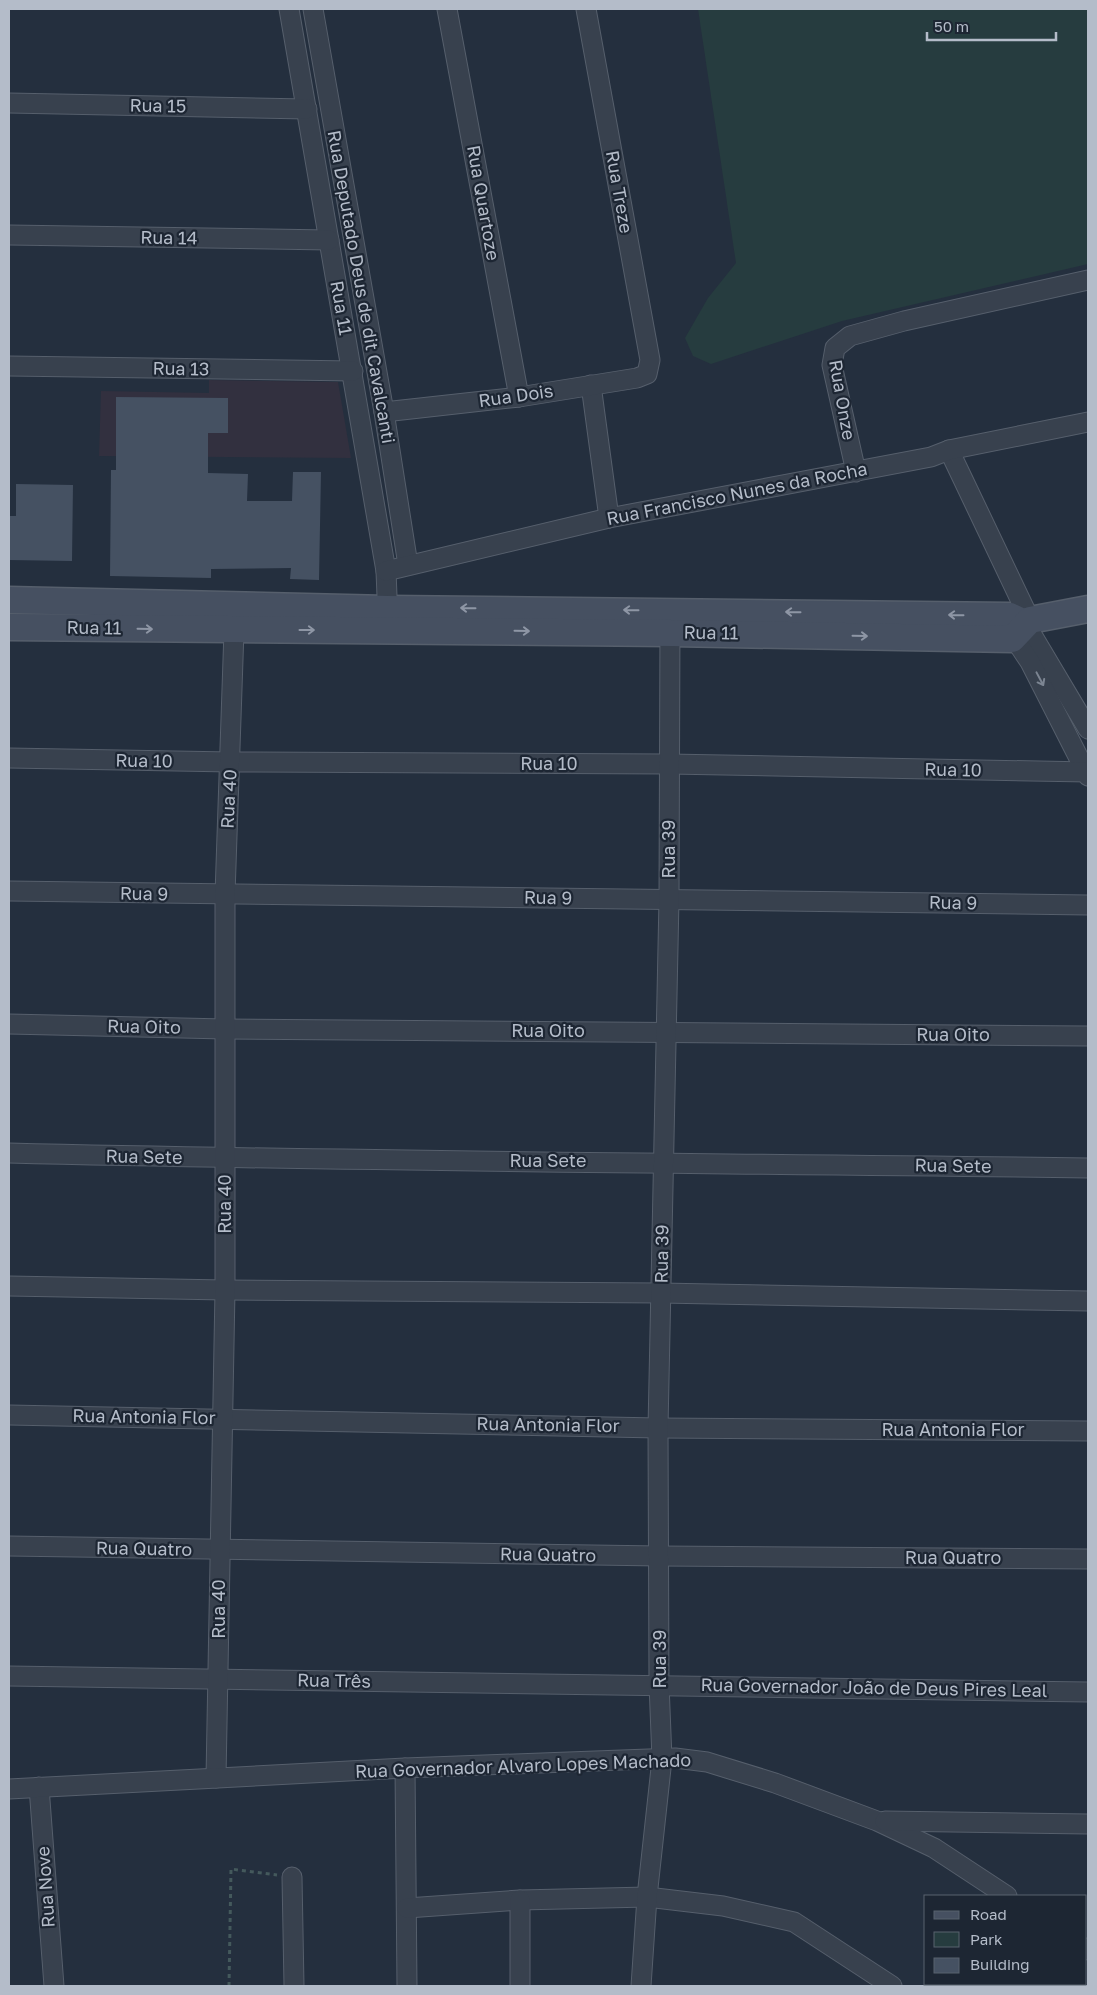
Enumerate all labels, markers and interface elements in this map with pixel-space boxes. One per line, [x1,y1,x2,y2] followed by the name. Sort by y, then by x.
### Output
[927,10,1056,42] scale bar
[934,17,969,35] text: 50 m
[130,94,187,116] street label: Rua 15
[324,128,400,445] street label: Rua Deputado Deus de dit Cavalcanti
[463,143,505,262] street label: Rua Quartoze
[602,149,638,235] street label: Rua Treze
[140,226,198,248] street label: Rua 14
[326,279,358,337] street label: Rua 11
[152,357,210,379] street label: Rua 13
[825,358,861,442] street label: Rua Onze
[477,379,555,411] street label: Rua Dois
[604,457,869,529] street label: Rua Francisco Nunes da Rocha
[460,603,476,613] one-way arrow
[623,605,639,615] one-way arrow
[785,608,801,617] one-way arrow
[948,610,964,619] one-way arrow
[66,616,122,638] street label: Rua 11
[683,621,739,643] street label: Rua 11
[136,624,153,634] one-way arrow
[299,625,315,635] one-way arrow
[514,626,530,636] one-way arrow
[851,632,867,641] one-way arrow
[1035,671,1045,686] one-way arrow
[115,749,173,771] street label: Rua 10
[520,752,578,774] street label: Rua 10
[924,758,982,780] street label: Rua 10
[215,769,241,829] street label: Rua 40
[657,820,679,878] street label: Rua 39
[120,882,168,904] street label: Rua 9
[524,886,572,908] street label: Rua 9
[929,891,977,913] street label: Rua 9
[107,1014,181,1038] street label: Rua Oito
[511,1019,585,1041] street label: Rua Oito
[916,1023,990,1045] street label: Rua Oito
[105,1144,183,1168] street label: Rua Sete
[509,1149,587,1171] street label: Rua Sete
[914,1153,992,1177] street label: Rua Sete
[213,1174,235,1234] street label: Rua 40
[649,1224,673,1284] street label: Rua 39
[72,1404,216,1428] street label: Rua Antonia Flor
[476,1412,620,1436] street label: Rua Antonia Flor
[881,1418,1025,1440] street label: Rua Antonia Flor
[96,1536,192,1560] street label: Rua Quatro
[500,1542,596,1566] street label: Rua Quatro
[905,1546,1001,1568] street label: Rua Quatro
[207,1579,229,1639] street label: Rua 40
[648,1630,670,1688] street label: Rua 39
[297,1668,371,1692] street label: Rua Três
[700,1673,1048,1701] street label: Rua Governador João de Deus Pires Leal
[355,1748,691,1782] street label: Rua Governador Alvaro Lopes Machado
[31,1846,59,1929] street label: Rua Nove
[924,1895,1087,1985] legend
[970,1905,1007,1923] text: Road
[970,1930,1003,1948] text: Park
[970,1955,1030,1973] text: Building

